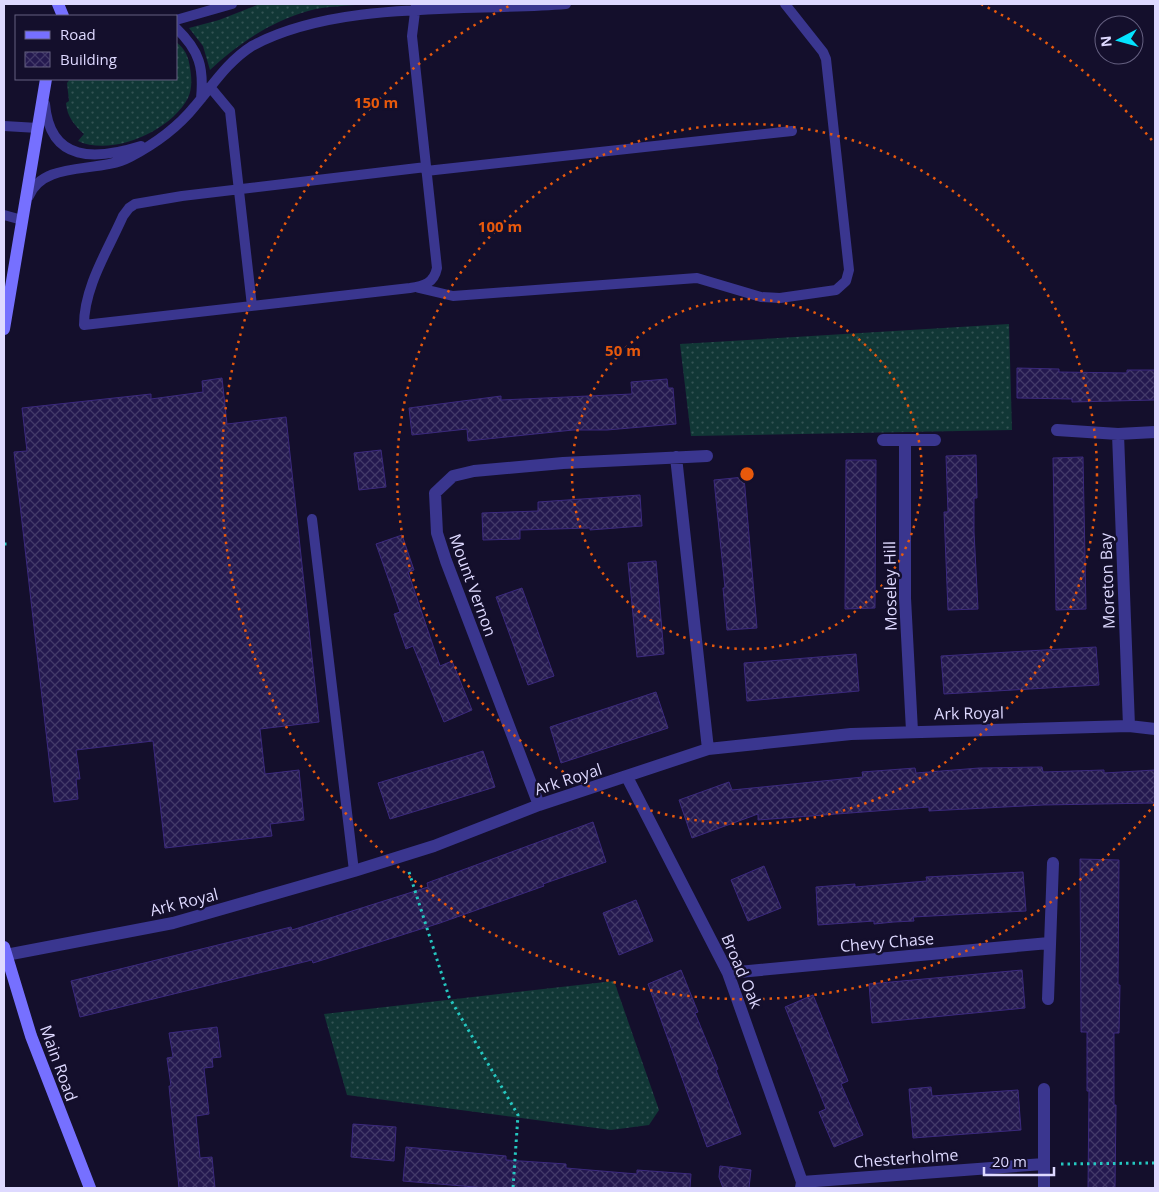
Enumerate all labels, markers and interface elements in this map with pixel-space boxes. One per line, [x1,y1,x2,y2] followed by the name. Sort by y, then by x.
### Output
[15,15,178,80] legend
[1094,15,1144,65] north arrow
[60,24,96,44] text: Road
[1096,35,1116,48] text: N
[60,49,117,69] text: Building
[354,92,398,112] text: 150 m
[478,216,522,236] text: 100 m
[605,340,641,360] text: 50 m
[738,465,756,483] centre of rings
[444,531,502,639] street label: Mount Vernon
[1094,532,1120,629] street label: Moreton Bay
[878,541,902,631] street label: Moseley Hill
[934,701,1004,725] street label: Ark Royal
[531,758,605,800] street label: Ark Royal
[148,883,220,921] street label: Ark Royal
[839,927,935,957] street label: Chevy Chase
[716,930,768,1012] street label: Broad Oak
[35,1022,83,1104] street label: Main Road
[853,1143,959,1173] street label: Chesterholme
[984,1144,1054,1176] scale bar
[992,1151,1027,1171] text: 20 m

